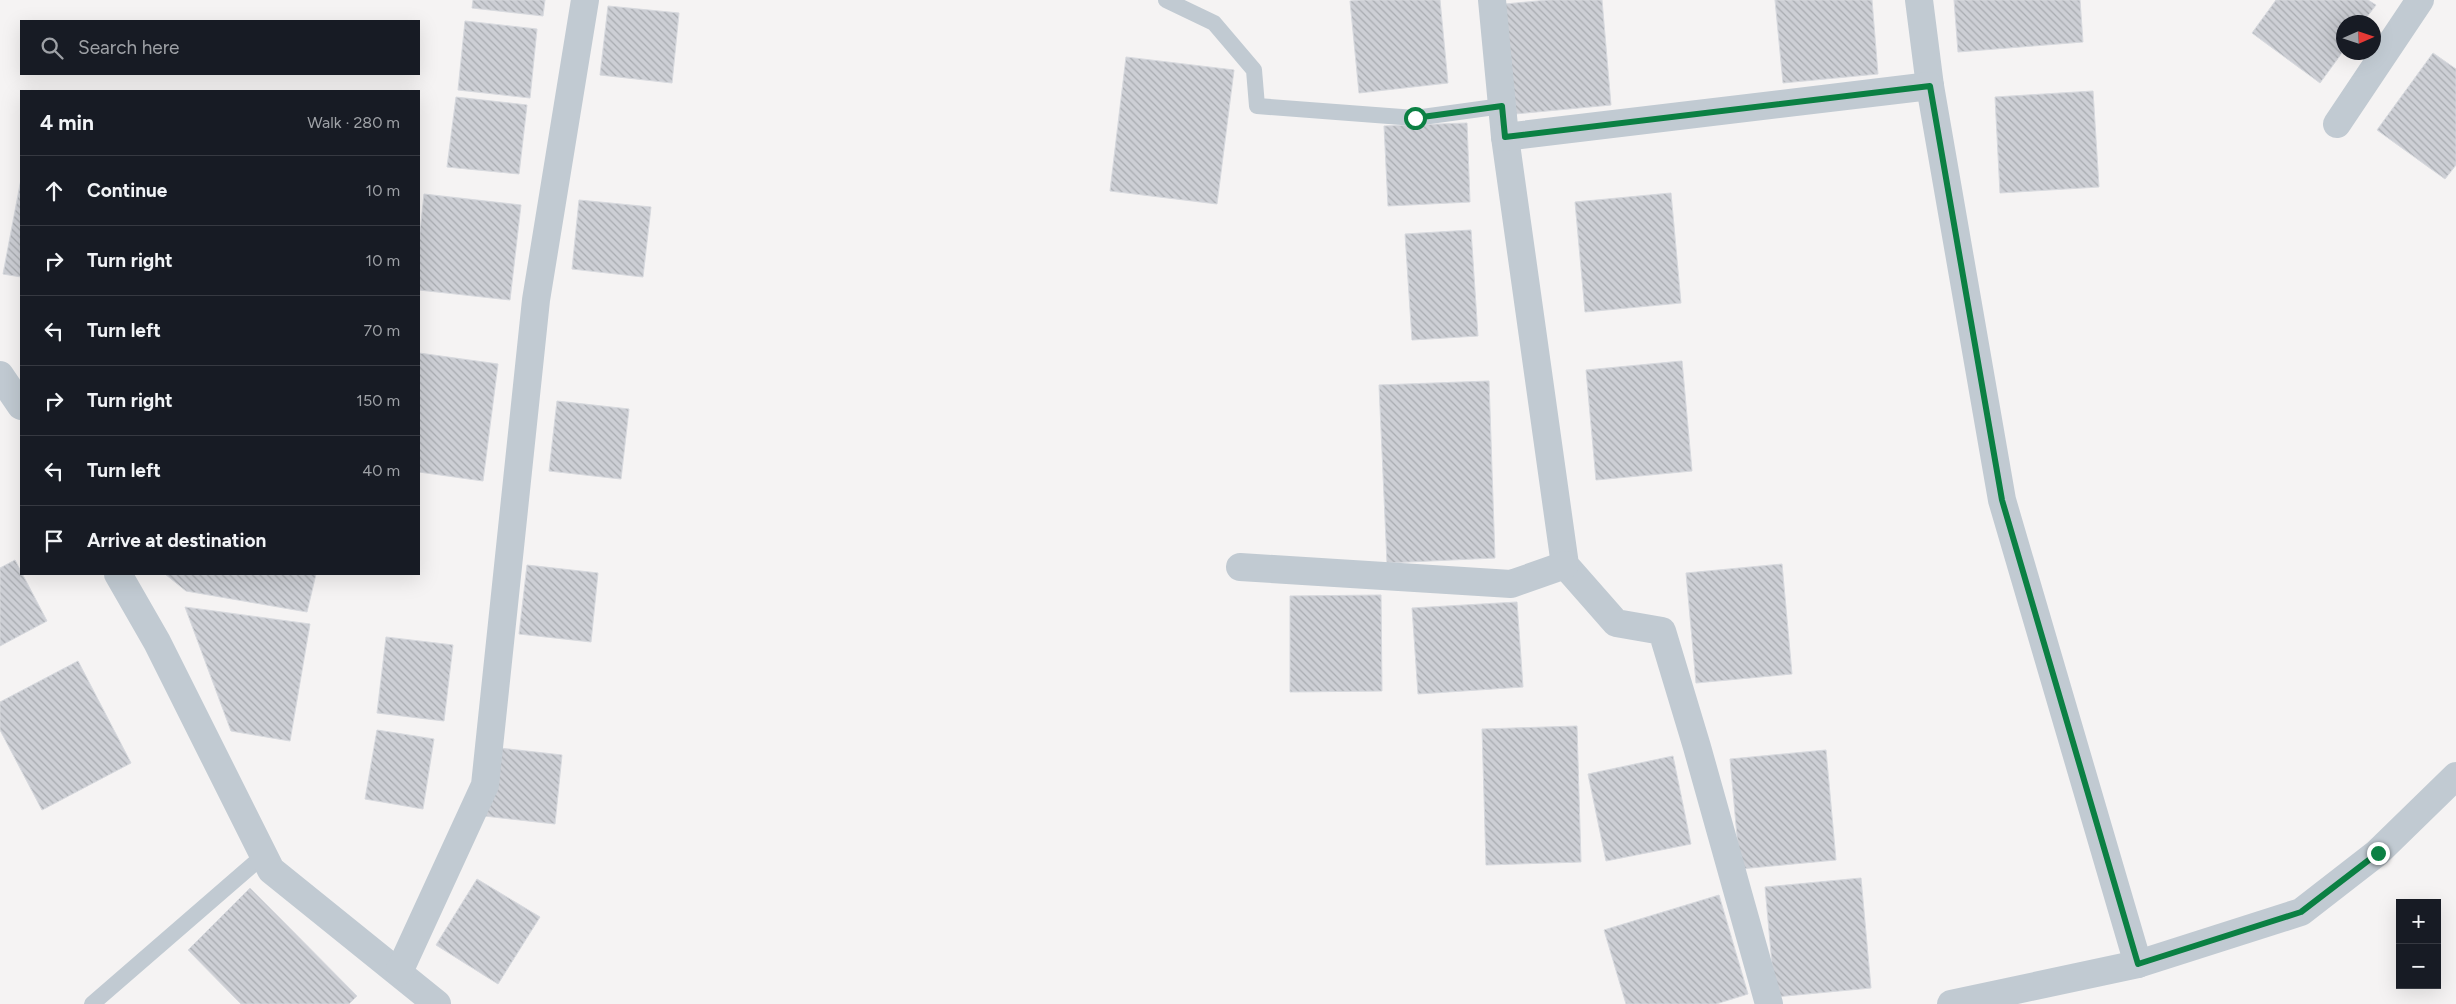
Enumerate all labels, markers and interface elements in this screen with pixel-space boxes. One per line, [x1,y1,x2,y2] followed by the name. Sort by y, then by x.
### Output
[2336,15,2381,60] north arrow
[20,20,420,75] search box
[38,34,66,62] icon: search
[78,36,180,59] text: Search here
[1404,107,1427,130] route start
[40,110,94,135] text: 4 min
[307,113,400,132] text: Walk · 280 m
[40,177,68,205] icon: ahead
[87,179,167,202] text: Continue
[366,181,400,200] text: 10 m
[40,247,68,275] icon: right
[87,249,173,272] text: Turn right
[366,251,400,270] text: 10 m
[40,317,68,345] icon: left
[87,319,161,342] text: Turn left
[364,321,400,340] text: 70 m
[40,387,68,415] icon: right
[87,389,173,412] text: Turn right
[356,391,400,410] text: 150 m
[40,457,68,485] icon: left
[87,459,161,482] text: Turn left
[362,461,400,480] text: 40 m
[40,527,68,555] icon: arrive
[87,529,266,552] text: Arrive at destination
[2367,842,2390,865] route end
[2396,899,2441,989] map controls
[2396,899,2441,944] button: +
[2396,944,2441,989] button: −

